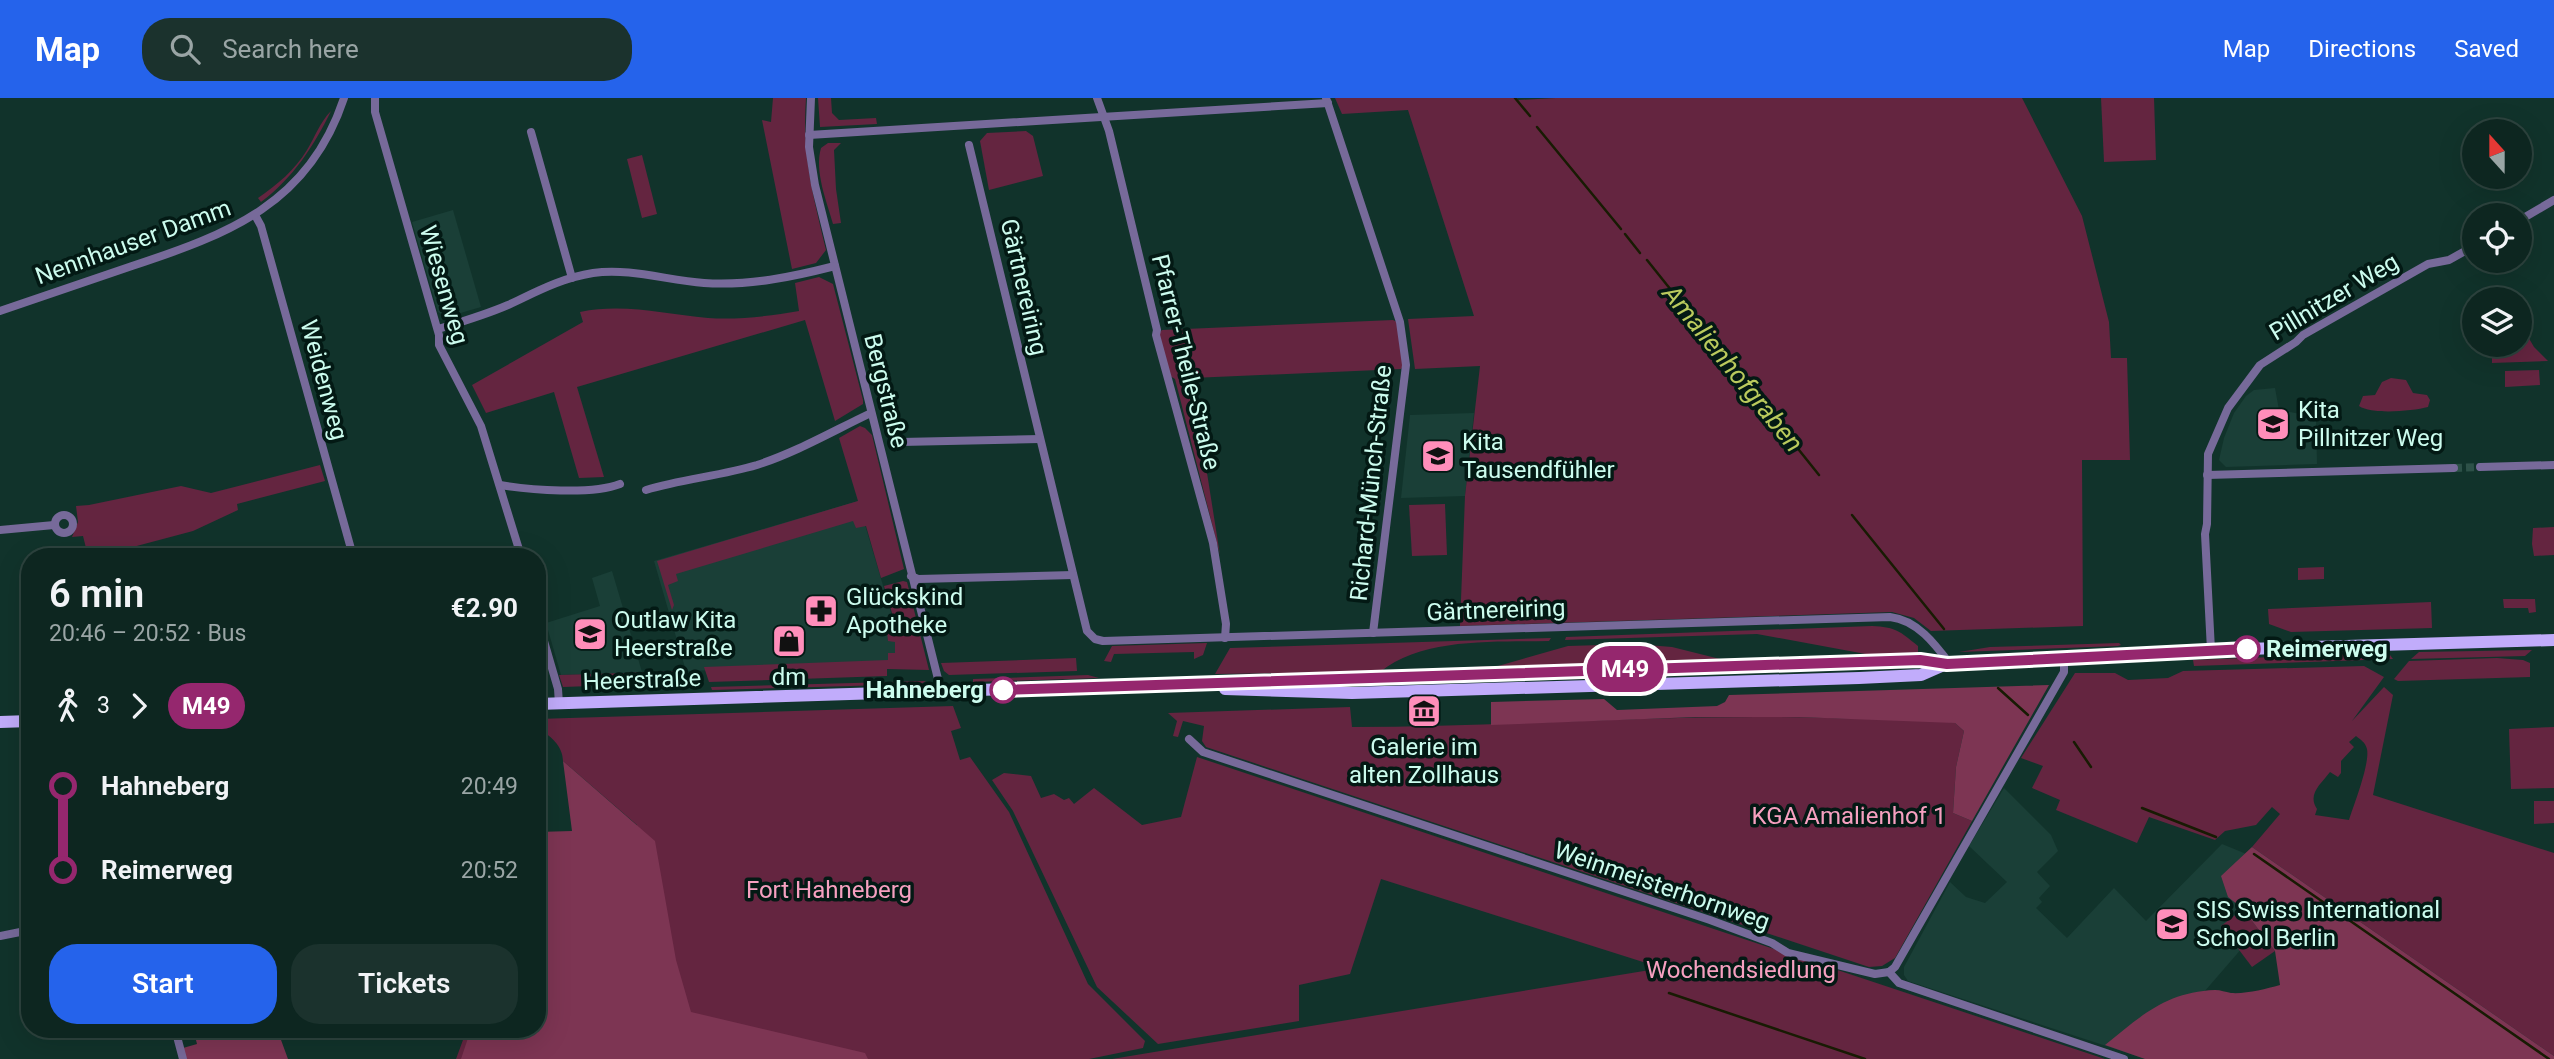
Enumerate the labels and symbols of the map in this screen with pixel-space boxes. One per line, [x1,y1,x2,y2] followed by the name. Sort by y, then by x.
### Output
[2462,119,2532,189] north arrow
[31,194,235,290] street label: Nennhauser Damm
[995,216,1053,358] street label: Gärtnereiring
[414,222,474,348] street label: Wiesenweg
[2265,248,2403,346] street label: Pillnitzer Weg
[1146,251,1226,473] street label: Pfarrer-Theile-Straße
[1655,277,1809,457] water label: Amalienhofgraben
[295,317,353,443] street label: Weidenweg
[858,331,914,451] street label: Bergstraße
[1345,364,1397,602] street label: Richard-Münch-Straße
[2298,396,2443,452] place label: Kita Pillnitzer Weg
[2254,405,2292,443] school or university icon: Kita Pillnitzer Weg
[1462,428,1615,484] place label: Kita Tausendfühler
[1419,437,1457,475] school or university icon: Kita Tausendfühler
[846,583,963,639] place label: Glückskind Apotheke
[802,592,840,630] pharmacy icon: Glückskind Apotheke
[1426,594,1566,626] street label: Gärtnereiring
[614,606,736,662] place label: Outlaw Kita Heerstraße
[571,615,609,653] school or university icon: Outlaw Kita Heerstraße
[770,622,808,660] shop icon: dm
[2266,635,2388,663] place label: Reimerweg
[2234,636,2260,662] marker: Reimerweg
[1585,646,1665,692] line badge: M49
[772,663,806,691] place label: dm
[582,664,702,696] street label: Heerstraße
[866,676,984,704] place label: Hahneberg
[990,677,1016,703] marker: Hahneberg
[1405,692,1443,730] museum icon: Galerie im alten Zollhaus
[1349,733,1499,789] place label: Galerie im alten Zollhaus
[1752,802,1946,830] park label: KGA Amalienhof 1
[1551,836,1773,936] street label: Weinmeisterhornweg
[746,876,912,904] park label: Fort Hahneberg
[2196,896,2440,952] place label: SIS Swiss International School Berlin
[2153,905,2191,943] school or university icon: SIS Swiss International School Berlin
[1646,956,1836,984] park label: Wochendsiedlung

